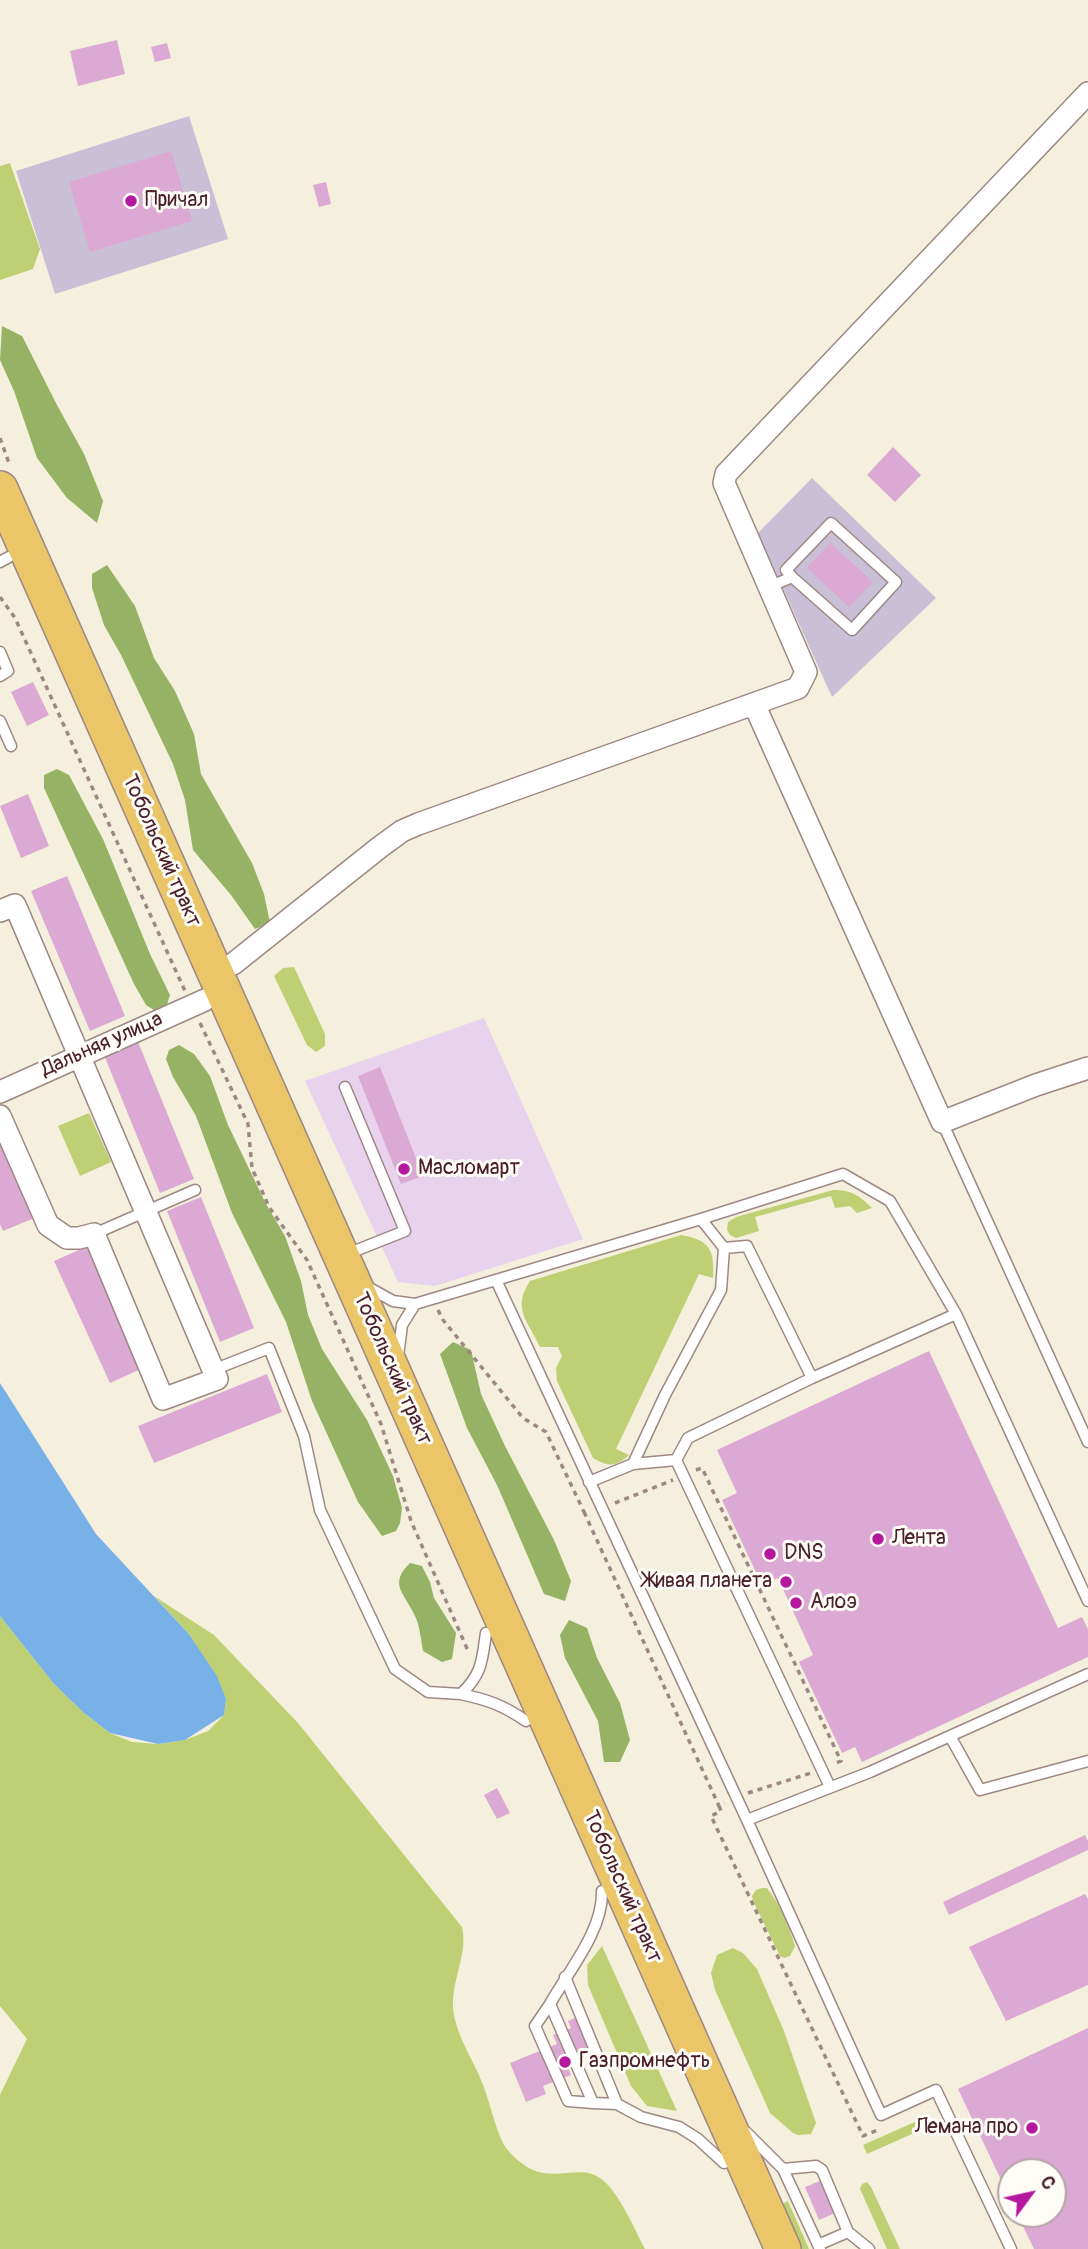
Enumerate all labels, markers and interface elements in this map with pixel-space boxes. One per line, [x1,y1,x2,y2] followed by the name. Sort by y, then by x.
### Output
[145,188,208,214] place label: Причал
[123,193,139,209] marker: Причал
[116,771,206,931] street label: Тобольский тракт
[37,1007,167,1083] street label: Дальняя улица
[418,1156,520,1182] place label: Масломарт
[396,1161,412,1177] marker: Масломарт
[347,1289,437,1449] street label: Тобольский тракт
[892,1526,946,1552] place label: Лента
[870,1531,886,1547] marker: Лента
[784,1541,824,1567] place label: DNS
[762,1546,778,1562] marker: DNS
[643,1569,772,1595] place label: Живая планета
[778,1574,794,1590] marker: Живая планета
[810,1590,857,1616] place label: Алоэ
[788,1595,804,1611] marker: Алоэ
[577,1807,667,1967] street label: Тобольский тракт
[579,2049,711,2075] place label: Газпромнефть
[557,2054,573,2070] marker: Газпромнефть
[915,2115,1018,2141] place label: Лемана про
[1024,2120,1040,2136] marker: Лемана про
[997,2158,1067,2228] north arrow
[1035,2171,1061,2194] text: С

